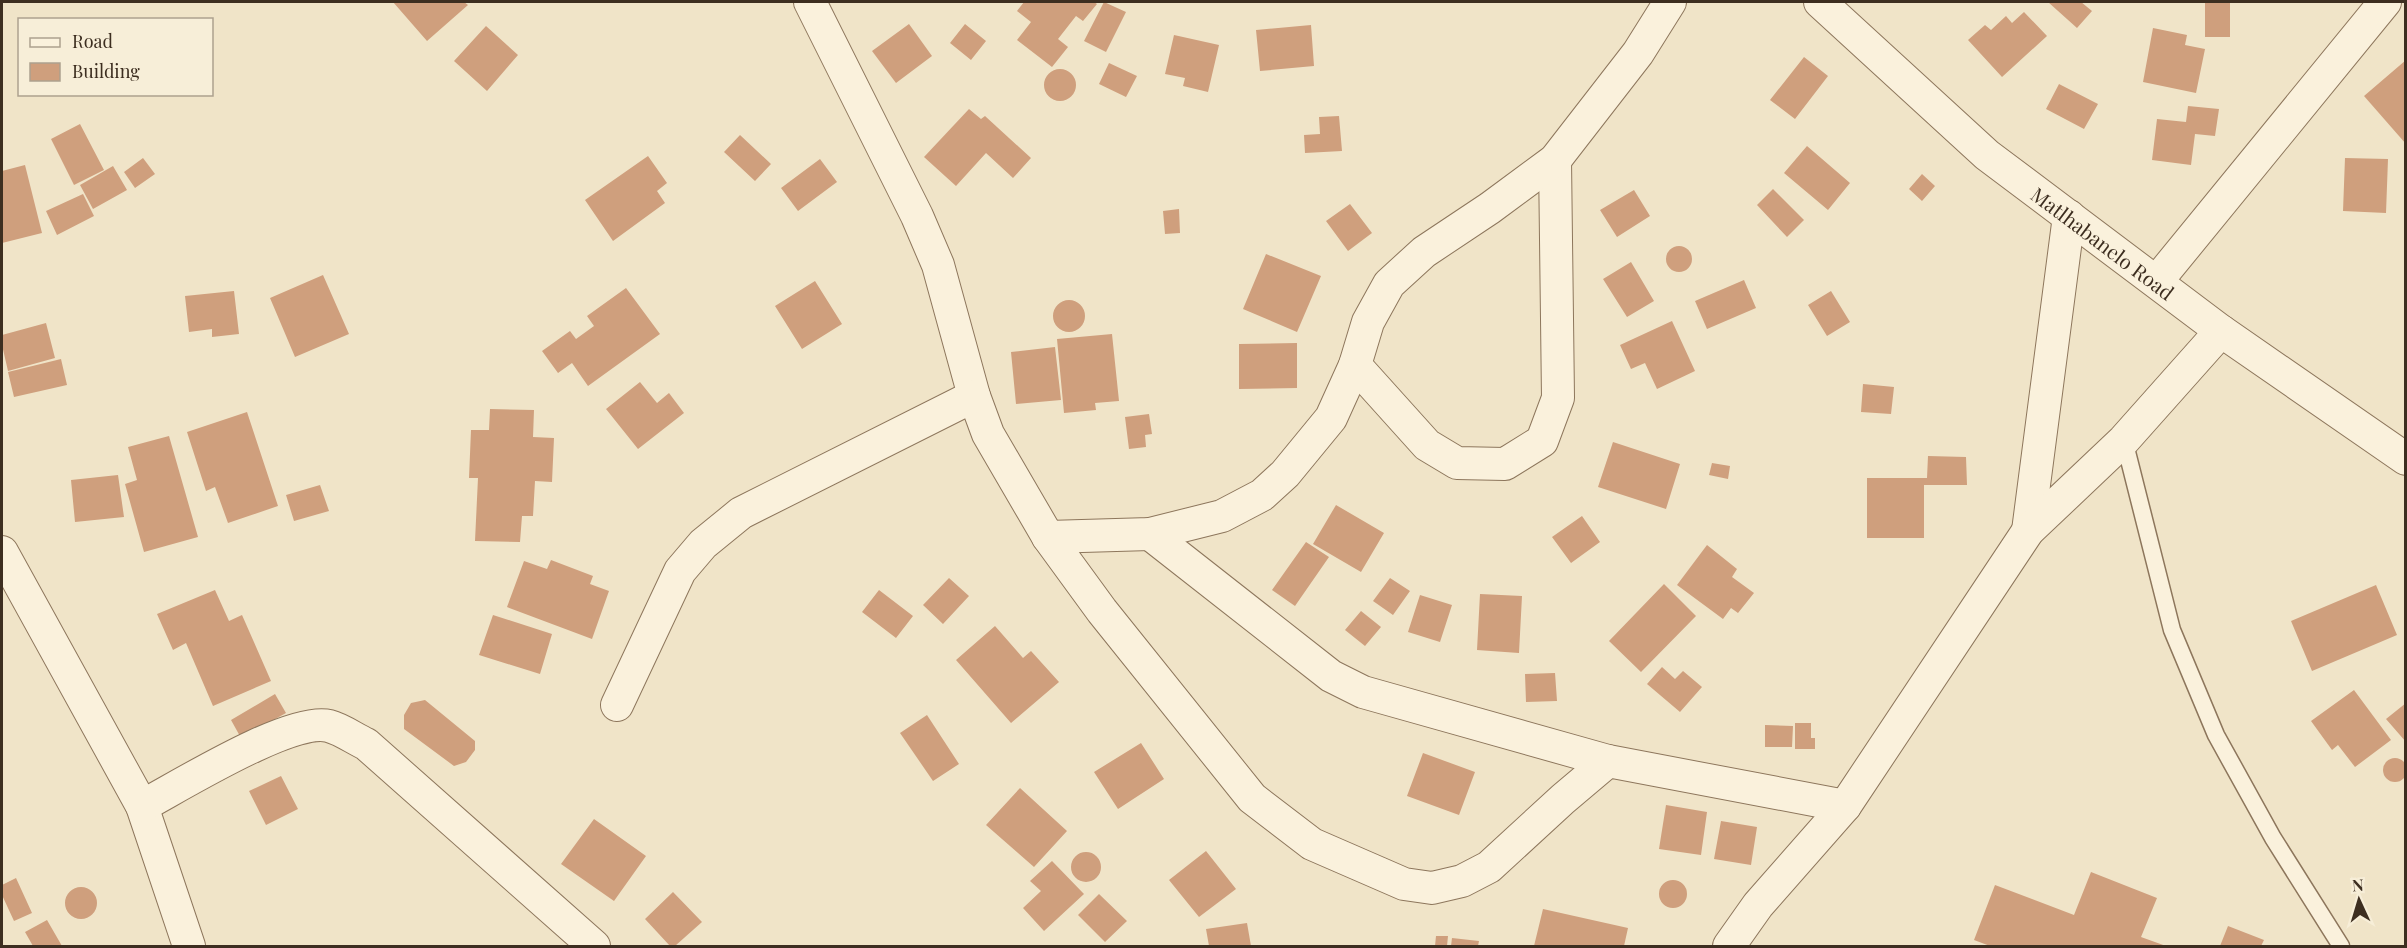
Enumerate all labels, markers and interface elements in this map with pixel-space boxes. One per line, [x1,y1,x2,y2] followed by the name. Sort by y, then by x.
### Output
[18,18,213,96] legend
[72,29,113,53] text: Road
[72,59,140,83] text: Building
[2026,180,2181,305] street label: Matlhabanelo Road
[2329,870,2389,930] north arrow
[2351,874,2365,895] text: N

